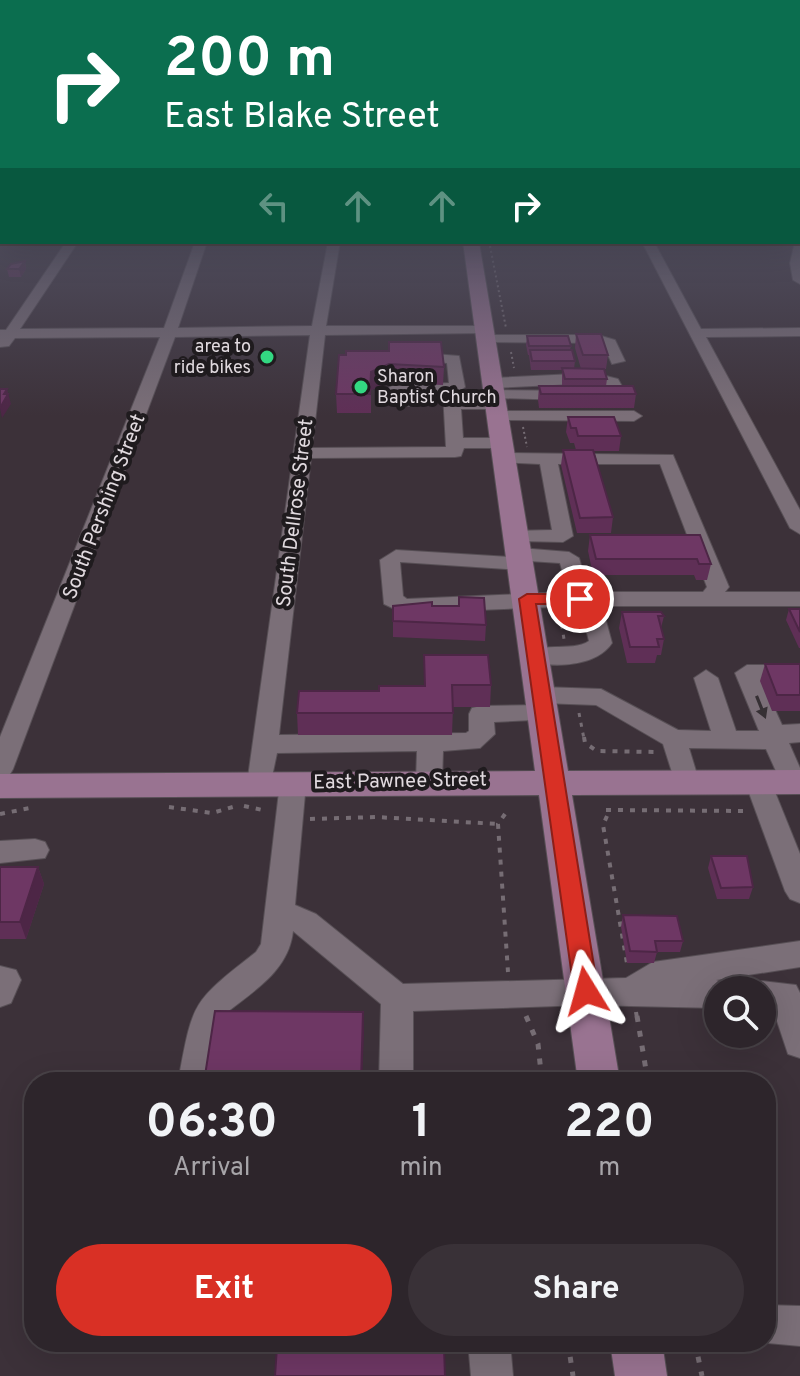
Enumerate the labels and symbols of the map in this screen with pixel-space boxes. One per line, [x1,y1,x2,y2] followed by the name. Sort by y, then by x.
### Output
[174,336,251,380] place label: area to ride bikes
[258,348,276,366] marker: area to ride bikes
[377,366,497,410] place label: Sharon Baptist Church
[352,378,370,396] marker: Sharon Baptist Church
[58,411,152,603] street label: South Pershing Street
[272,417,320,609] street label: South Dellrose Street
[546,565,614,633] pin
[755,695,768,719] one-way arrow
[313,767,487,797] street label: East Pawnee Street
[544,949,628,1033] position arrow

